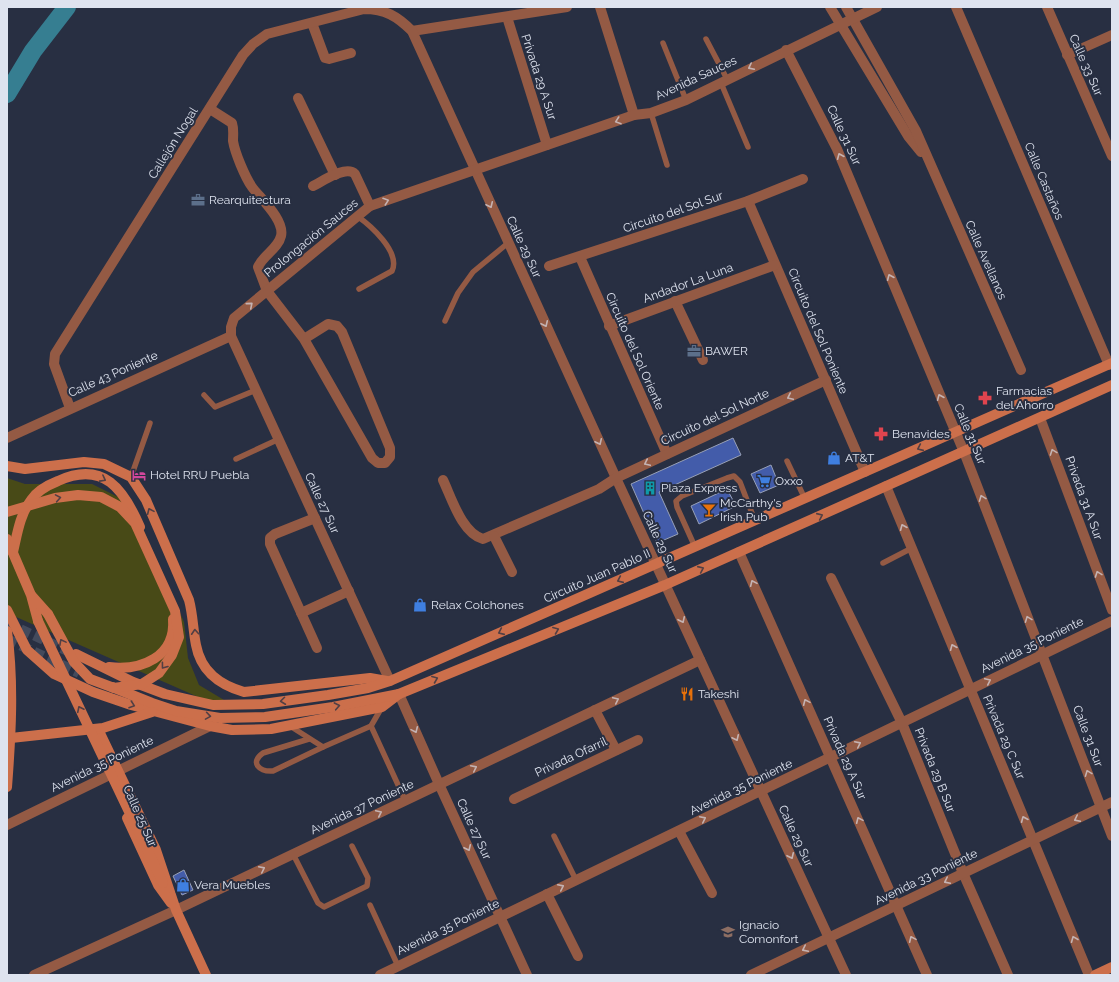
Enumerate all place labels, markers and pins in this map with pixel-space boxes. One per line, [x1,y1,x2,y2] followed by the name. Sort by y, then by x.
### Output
[190,192,206,208] office icon: Rearquitectura
[209,193,291,207] place label: Rearquitectura
[686,343,702,359] office icon: BAWER
[705,344,748,358] place label: BAWER
[996,384,1054,412] place label: Farmacias del Ahorro
[977,390,993,406] pharmacy icon: Farmacias del Ahorro
[873,426,889,442] pharmacy icon: Benavides
[892,427,950,441] place label: Benavides
[826,450,842,466] shop icon: AT&T
[845,451,875,465] place label: AT&T
[131,467,147,483] hotel icon: Hotel RRU Puebla
[150,468,249,482] place label: Hotel RRU Puebla
[756,473,772,489] supermarket icon: Oxxo
[775,474,803,488] place label: Oxxo
[642,480,658,496] building icon: Plaza Express
[661,481,737,495] place label: Plaza Express
[720,496,782,524] place label: McCarthy's Irish Pub
[701,502,717,518] bar icon: McCarthy's Irish Pub
[412,597,428,613] shop icon: Relax Colchones
[431,598,524,612] place label: Relax Colchones
[679,686,695,702] restaurant icon: Takeshi
[698,687,739,701] place label: Takeshi
[175,877,191,893] shop icon: Vera Muebles
[194,878,271,892] place label: Vera Muebles
[739,918,799,946] place label: Ignacio Comonfort
[720,924,736,940] school or university icon: Ignacio Comonfort

